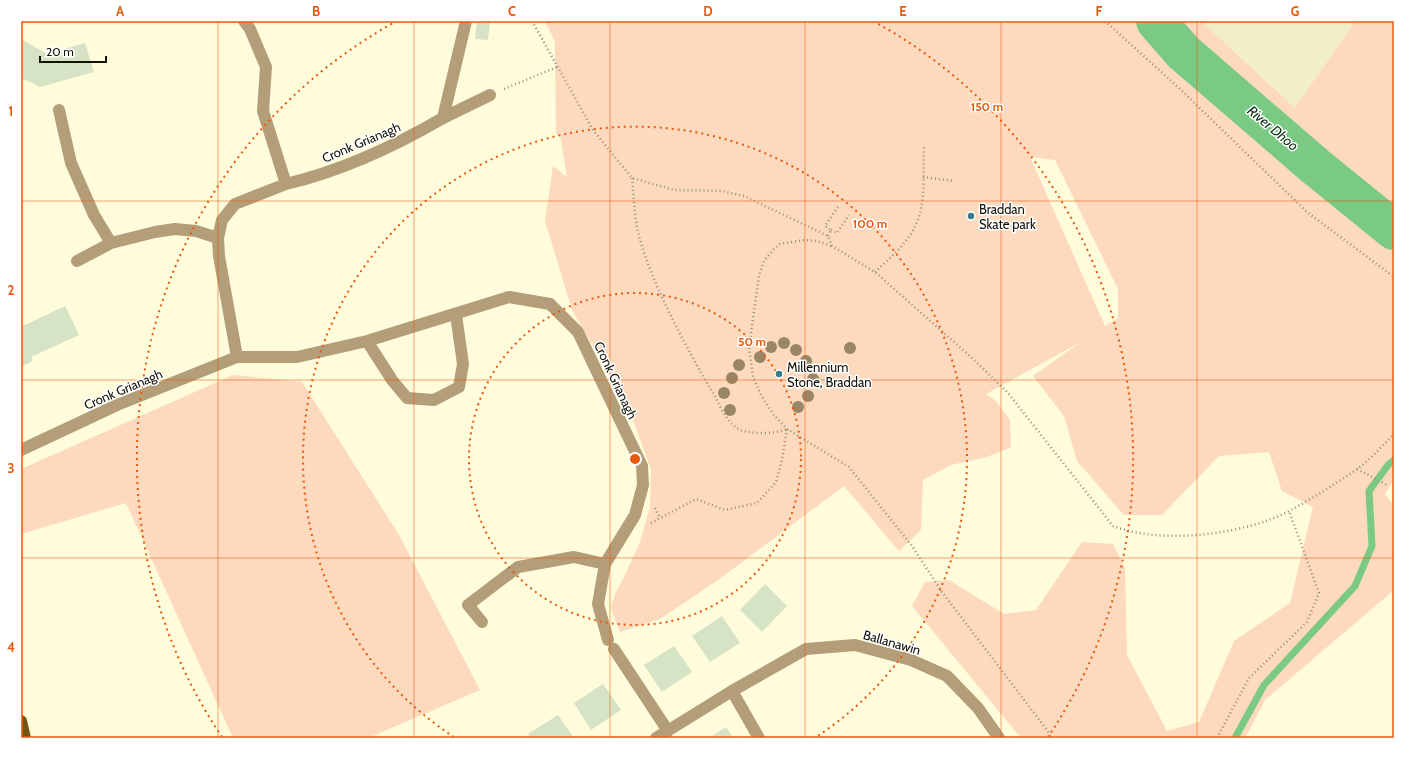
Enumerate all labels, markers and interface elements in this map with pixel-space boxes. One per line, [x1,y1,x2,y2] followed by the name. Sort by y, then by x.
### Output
[116,3,125,19] text: A
[312,3,320,19] text: B
[508,3,516,19] text: C
[703,3,713,19] text: D
[899,3,907,19] text: E
[1096,3,1103,19] text: F
[1291,3,1300,19] text: G
[40,38,106,64] scale bar
[46,44,74,59] text: 20 m
[971,99,1003,114] text: 150 m
[1244,101,1302,155] water label: River Dhoo
[9,103,13,119] text: 1
[319,118,403,166] street label: Cronk Grianagh
[979,201,1036,232] place label: Braddan Skate park
[966,211,976,221] marker: Braddan Skate park
[853,216,887,231] text: 100 m
[8,282,15,298] text: 2
[738,334,766,349] text: 50 m
[591,339,641,421] street label: Cronk Grianagh
[787,359,871,390] place label: Millennium Stone, Braddan
[81,365,165,413] street label: Cronk Grianagh
[774,369,784,379] marker: Millennium Stone, Braddan
[628,452,642,466] centre of rings
[7,460,15,476] text: 3
[861,626,923,658] street label: Ballanawin
[7,639,15,655] text: 4

